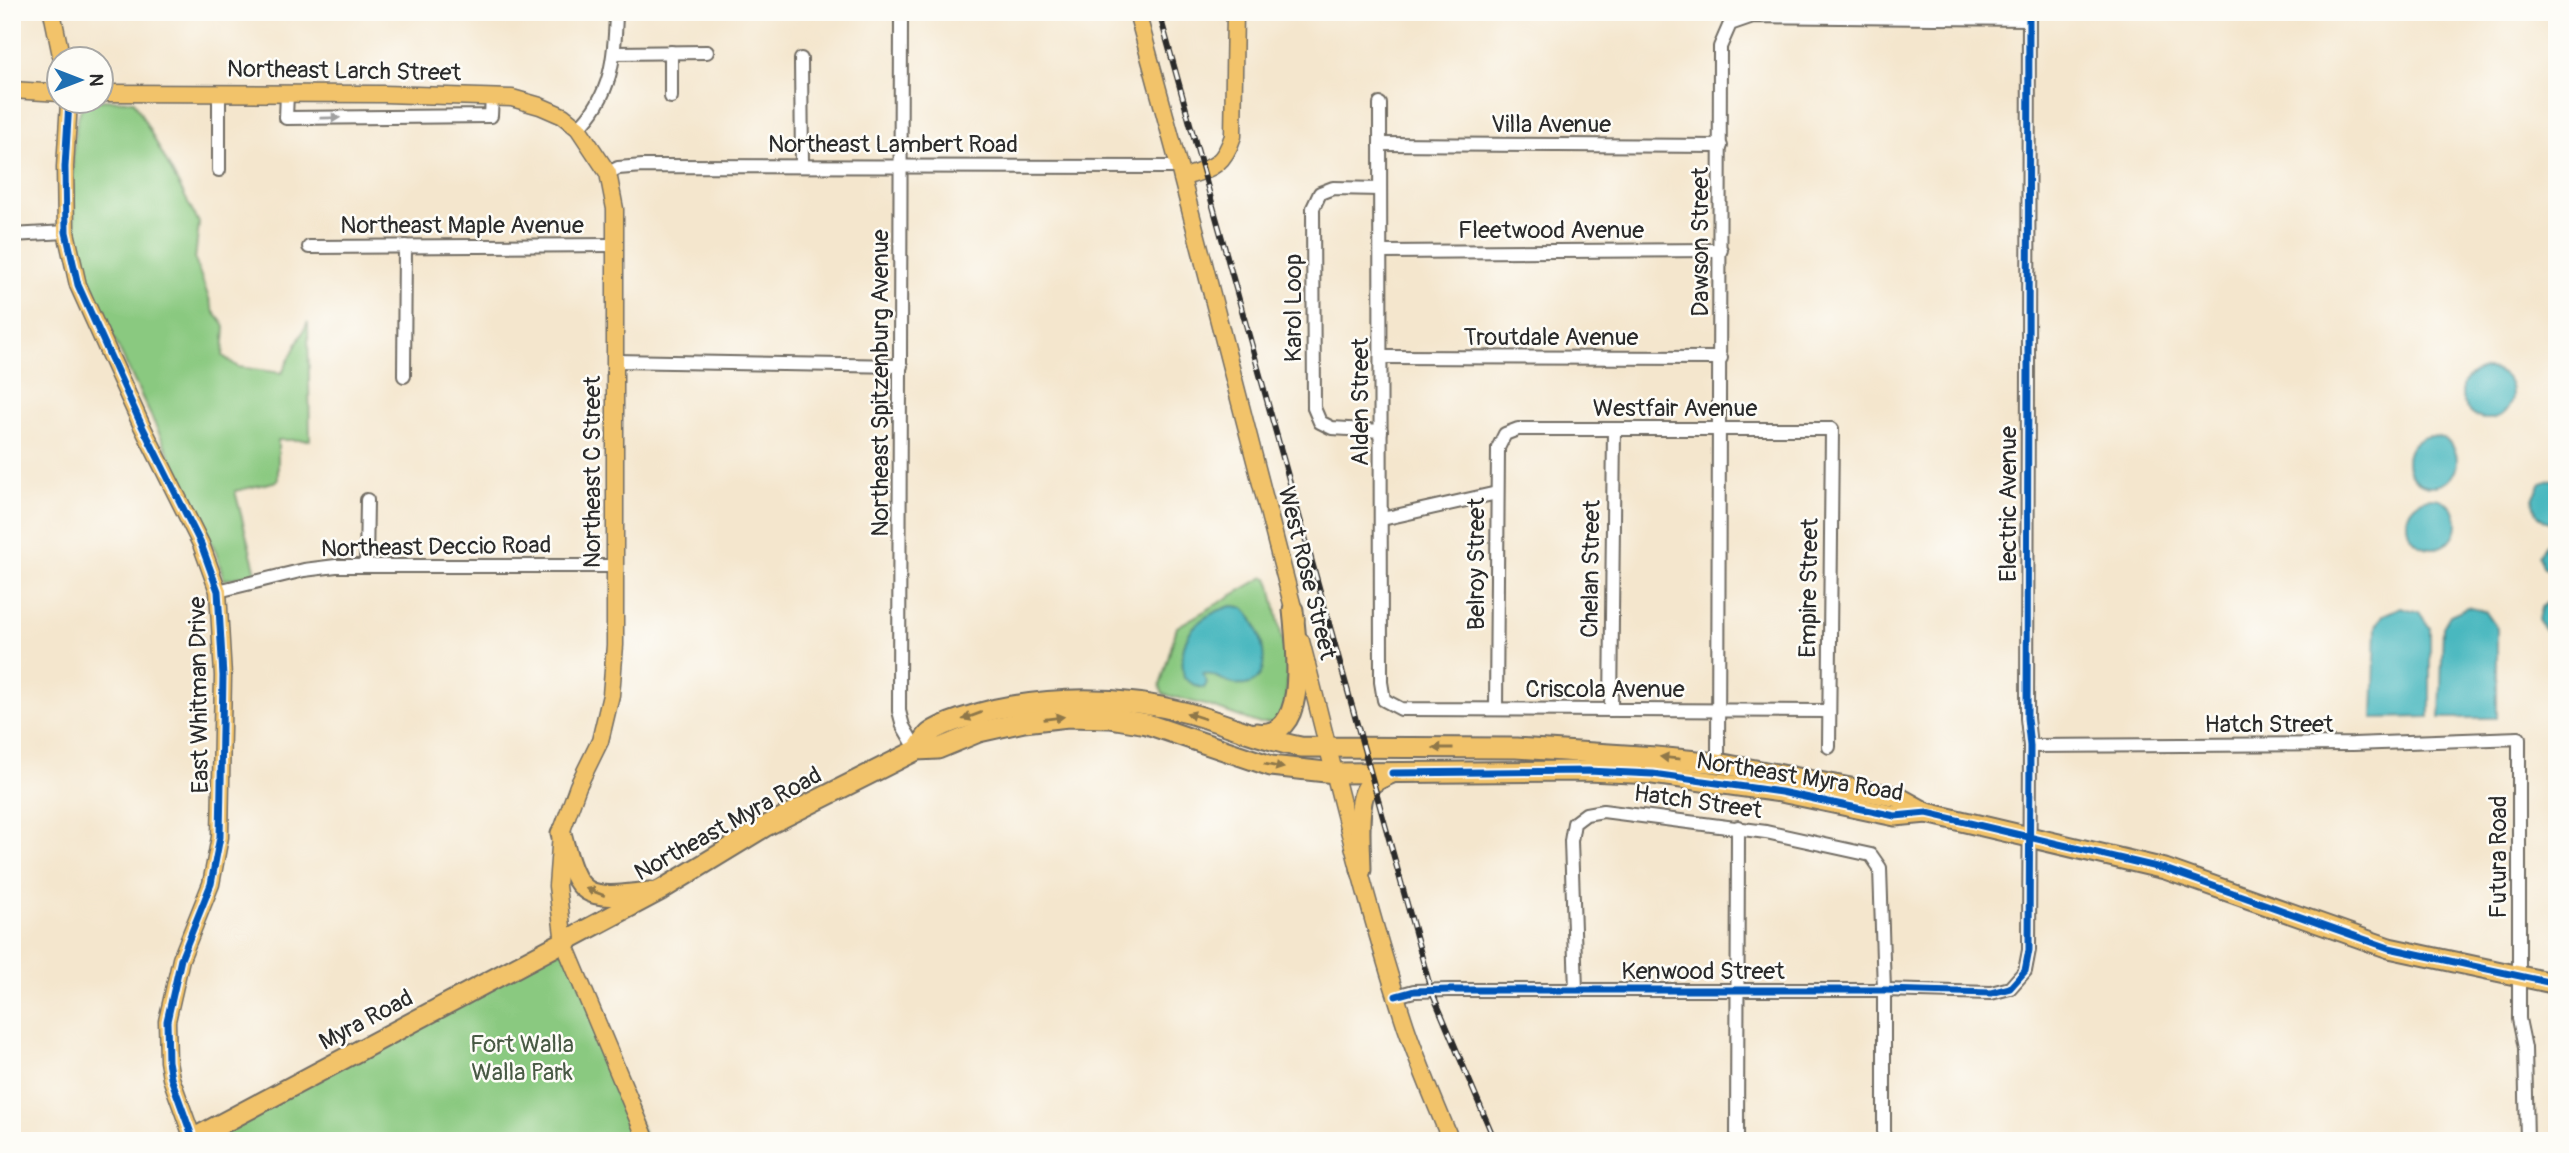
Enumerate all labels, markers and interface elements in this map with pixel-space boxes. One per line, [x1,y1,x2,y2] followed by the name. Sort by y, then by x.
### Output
[46,46,116,116] north arrow
[227,54,462,88] street label: Northeast Larch Street
[84,74,108,87] text: N
[1491,110,1611,139] street label: Villa Avenue
[319,112,341,124] one-way arrow
[768,130,1018,159] street label: Northeast Lambert Road
[1686,167,1715,317] street label: Dawson Street
[340,211,584,240] street label: Northeast Maple Avenue
[1458,216,1644,245] street label: Fleetwood Avenue
[866,229,895,537] street label: Northeast Spitzenburg Avenue
[1279,254,1308,362] street label: Karol Loop
[1464,323,1639,352] street label: Troutdale Avenue
[1346,337,1375,466] street label: Alden Street
[578,376,607,568] street label: Northeast C Street
[1593,394,1757,423] street label: Westfair Avenue
[1994,426,2023,582] street label: Electric Avenue
[1271,483,1343,663] street label: West Rose Street
[1462,497,1491,630] street label: Belroy Street
[1575,499,1607,638] street label: Chelan Street
[1793,518,1825,658] street label: Empire Street
[320,530,552,564] street label: Northeast Deccio Road
[183,596,215,794] street label: East Whitman Drive
[1525,675,1685,704] street label: Criscola Avenue
[1185,710,1206,721] one-way arrow
[2204,710,2334,739] street label: Hatch Street
[961,711,982,722] one-way arrow
[1043,713,1065,724] one-way arrow
[1432,742,1454,754] one-way arrow
[1694,746,1906,808] street label: Northeast Myra Road
[1659,752,1681,763] one-way arrow
[1263,760,1285,771] one-way arrow
[629,761,827,887] street label: Northeast Myra Road
[1632,779,1764,825] street label: Hatch Street
[2484,796,2513,918] street label: Futura Road
[584,886,605,897] one-way arrow
[1621,957,1785,986] street label: Kenwood Street
[314,983,418,1057] street label: Myra Road
[470,1030,574,1087] park label: Fort Walla Walla Park

